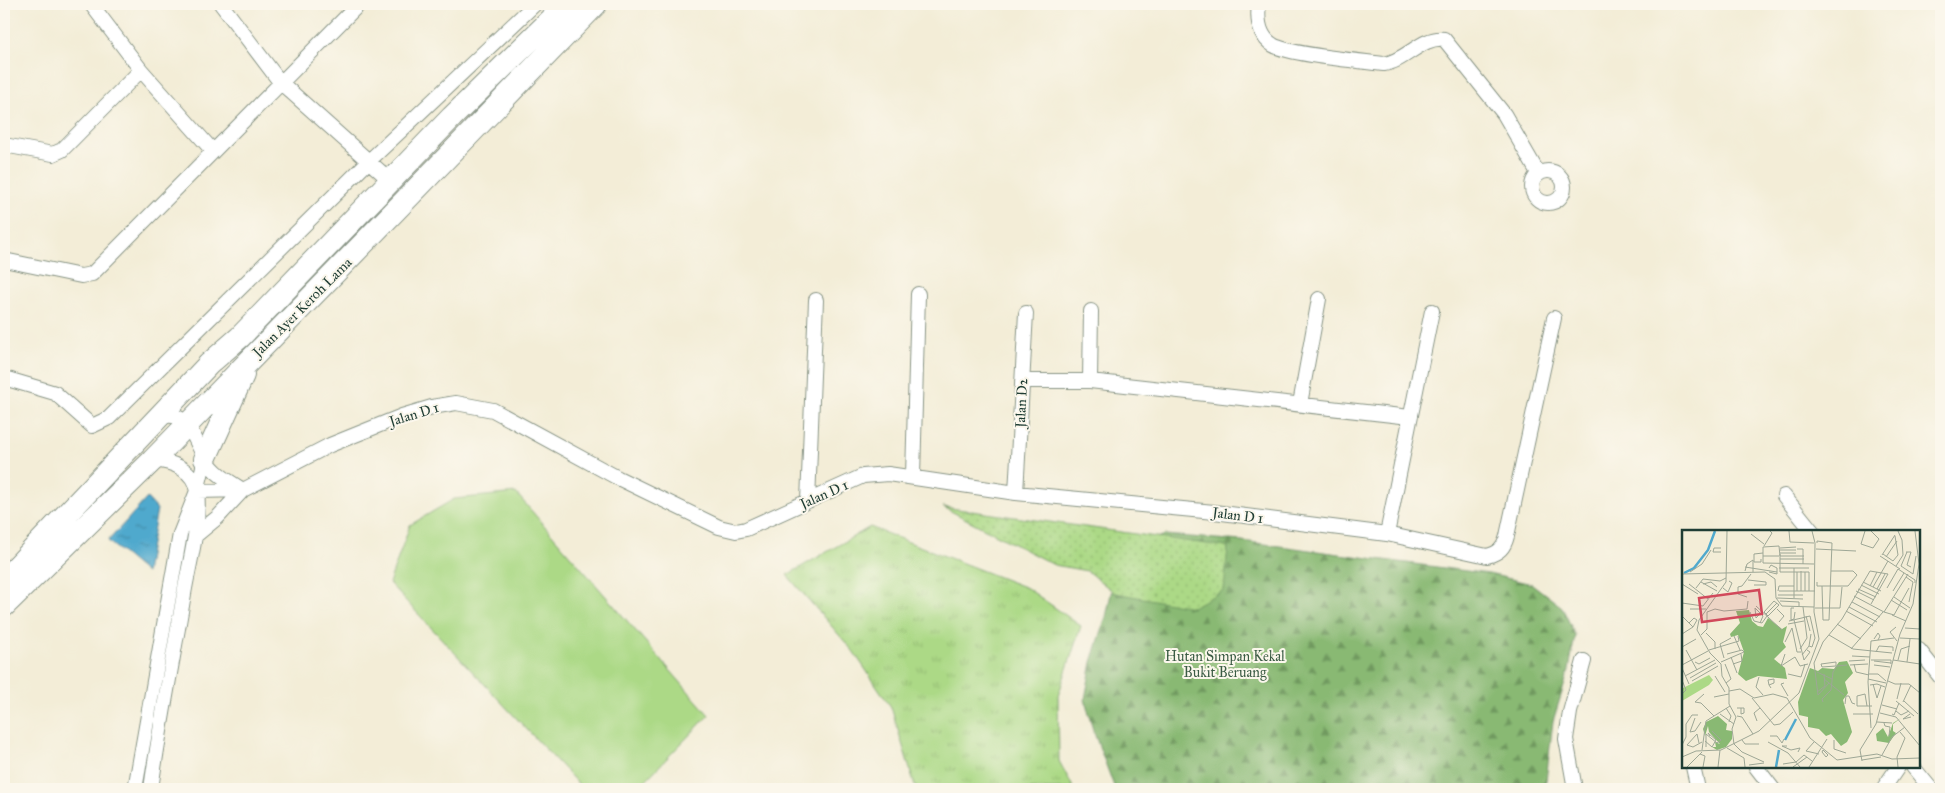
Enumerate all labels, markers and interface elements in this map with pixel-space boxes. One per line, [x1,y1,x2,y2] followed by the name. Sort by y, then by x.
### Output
[248,254,356,363] street label: Jalan Ayer Keroh Lama
[1012,378,1032,430] street label: Jalan D2
[385,399,442,432] street label: Jalan D 1
[796,476,852,514] street label: Jalan D 1
[1209,504,1265,528] street label: Jalan D 1
[1682,530,1920,768] inset map
[1165,648,1285,681] park label: Hutan Simpan Kekal Bukit Beruang

